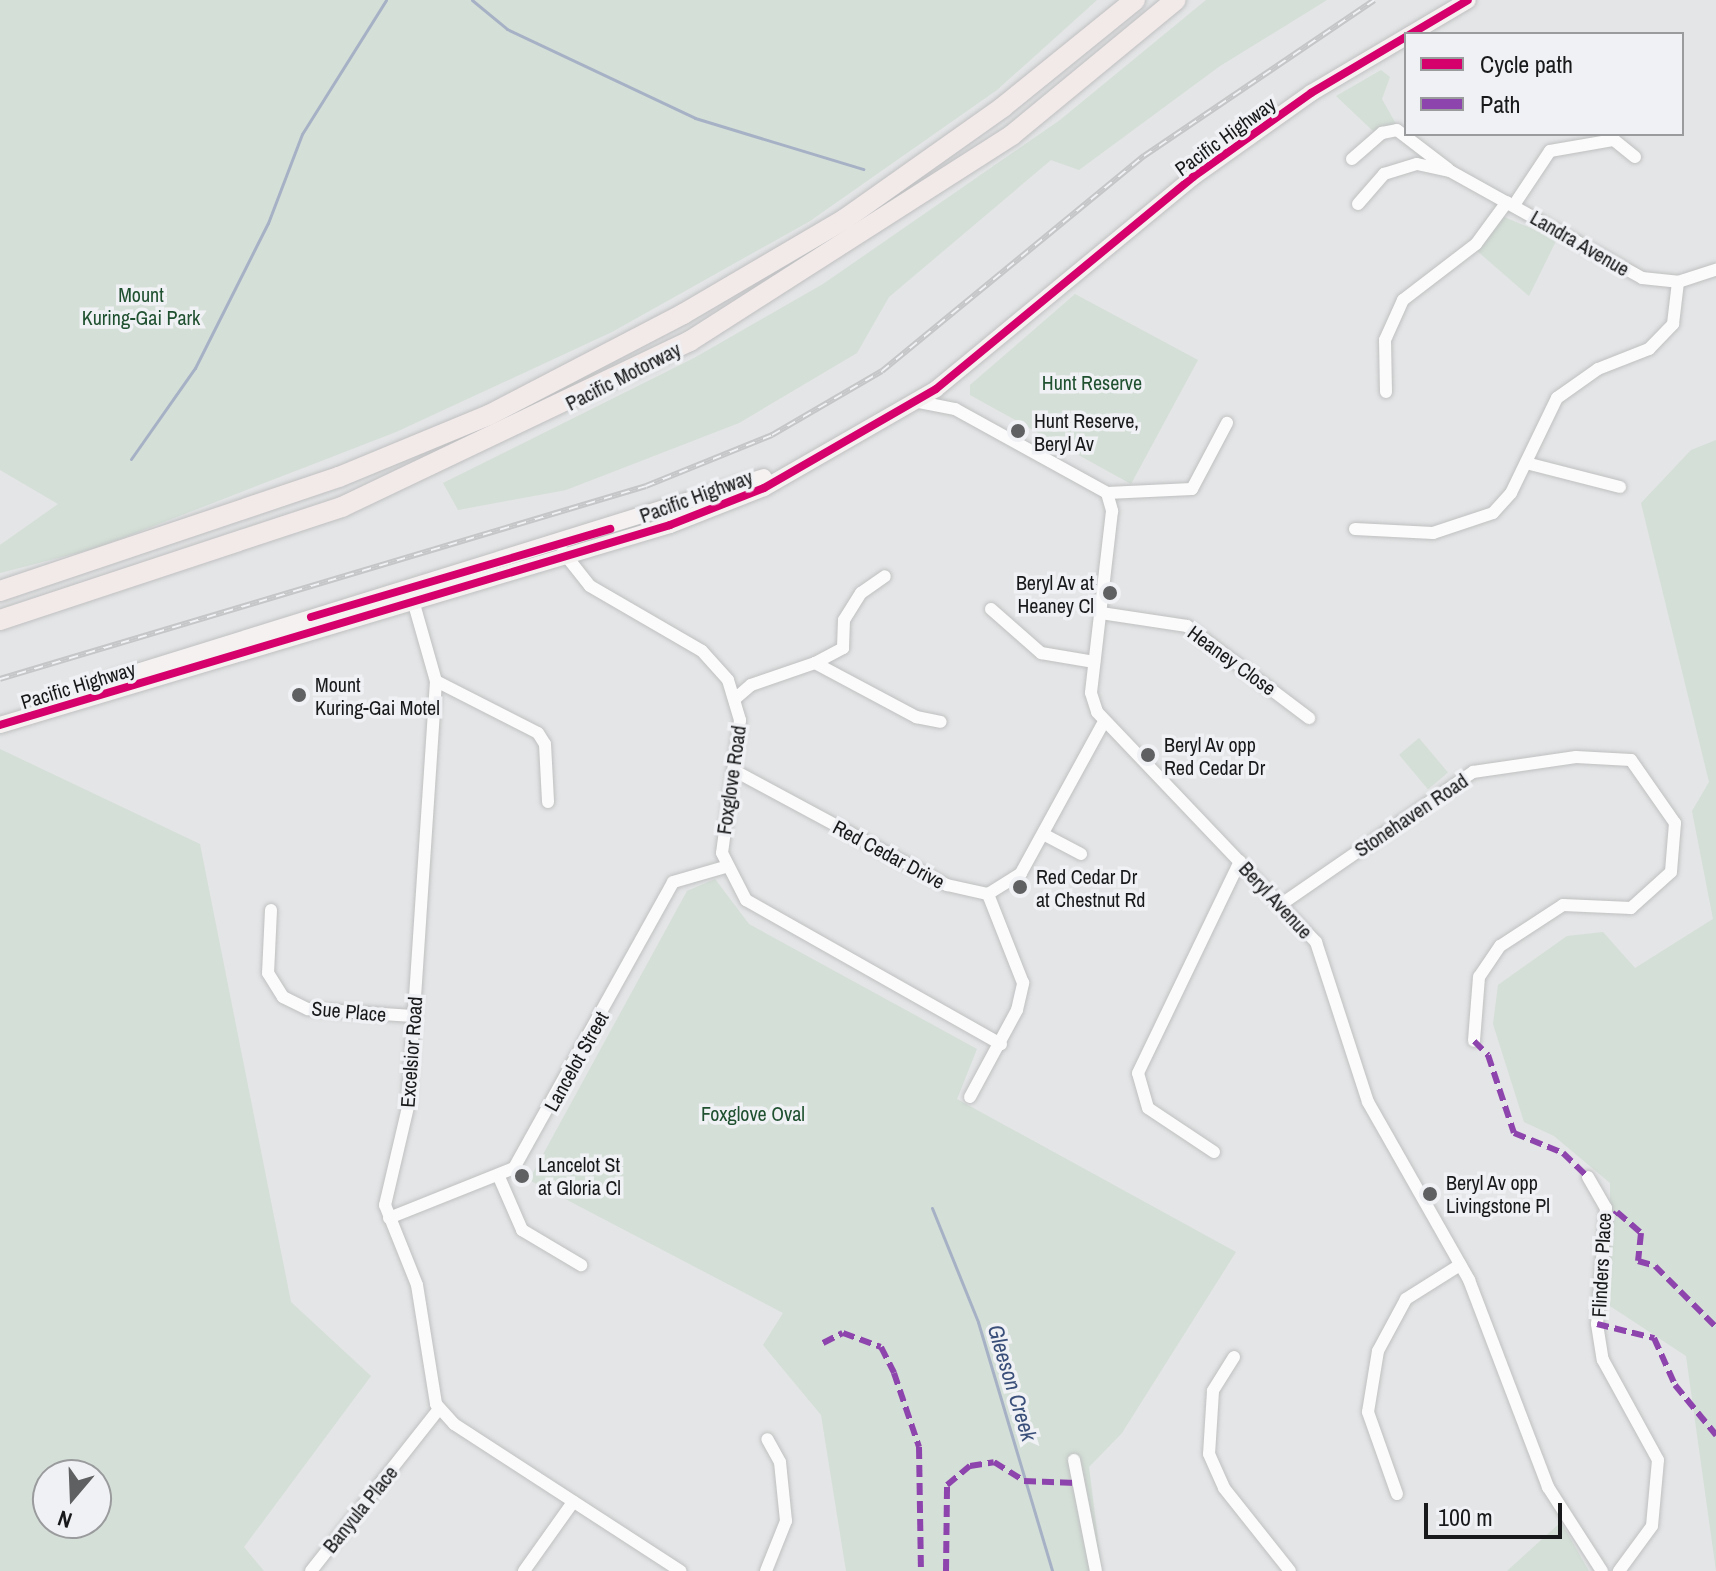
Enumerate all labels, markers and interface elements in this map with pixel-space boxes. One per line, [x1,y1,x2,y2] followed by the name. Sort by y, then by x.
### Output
[1404,32,1684,136] legend
[1480,48,1573,80] text: Cycle path
[1480,88,1521,120] text: Path
[1170,91,1280,181] street label: Pacific Highway
[1526,205,1634,281] street label: Landra Avenue
[82,282,200,329] park label: Mount Kuring-Gai Park
[562,337,684,415] street label: Pacific Motorway
[1042,370,1142,394] park label: Hunt Reserve
[1034,408,1139,455] place label: Hunt Reserve, Beryl Av
[1009,422,1027,440] marker: Hunt Reserve, Beryl Av
[636,464,756,528] street label: Pacific Highway
[1015,570,1094,617] place label: Beryl Av at Heaney Cl
[1101,584,1119,602] marker: Beryl Av at Heaney Cl
[1183,620,1281,700] street label: Heaney Close
[18,656,138,714] street label: Pacific Highway
[315,672,440,719] place label: Mount Kuring-Gai Motel
[290,686,308,704] marker: Mount Kuring-Gai Motel
[711,724,751,836] street label: Foxglove Road
[1164,732,1265,779] place label: Beryl Av opp Red Cedar Dr
[1139,746,1157,764] marker: Beryl Av opp Red Cedar Dr
[1350,768,1472,862] street label: Stonehaven Road
[829,815,949,893] street label: Red Cedar Drive
[1234,856,1318,944] street label: Beryl Avenue
[1036,864,1145,911] place label: Red Cedar Dr at Chestnut Rd
[1011,878,1029,896] marker: Red Cedar Dr at Chestnut Rd
[311,996,387,1026] street label: Sue Place
[395,996,427,1108] street label: Excelsior Road
[539,1007,613,1115] street label: Lancelot Street
[701,1101,805,1125] park label: Foxglove Oval
[538,1152,621,1199] place label: Lancelot St at Gloria Cl
[513,1167,531,1185] marker: Lancelot St at Gloria Cl
[1446,1170,1550,1217] place label: Beryl Av opp Livingstone Pl
[1421,1185,1439,1203] marker: Beryl Av opp Livingstone Pl
[1586,1212,1616,1318] street label: Flinders Place
[982,1322,1042,1444] water label: Gleeson Creek
[32,1459,112,1539] north arrow
[318,1461,402,1557] street label: Banyula Place
[1428,1487,1566,1537] scale bar
[1438,1501,1493,1533] text: 100 m
[54,1503,76,1536] text: N

